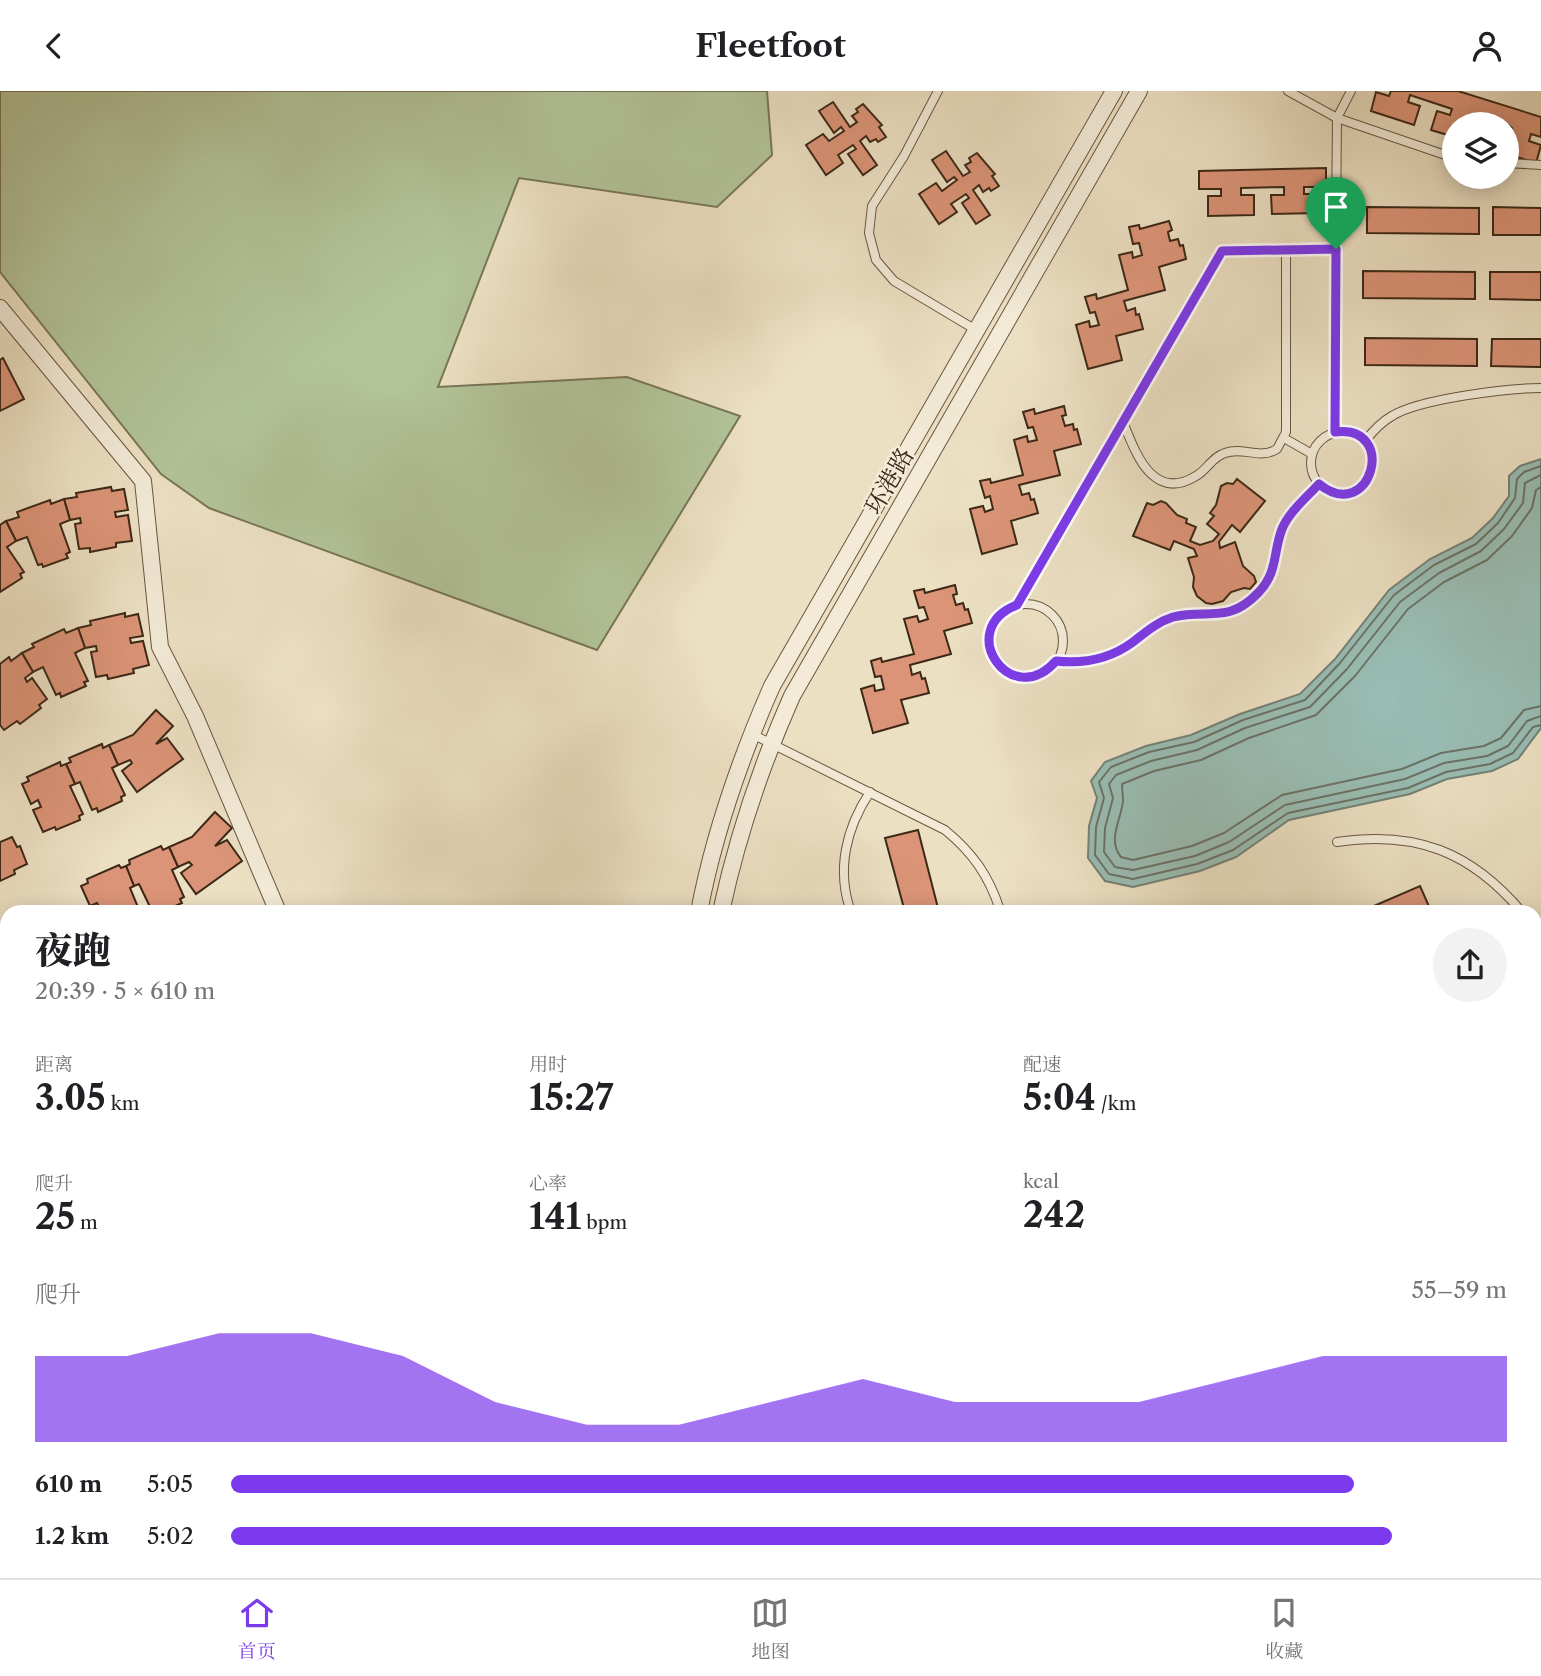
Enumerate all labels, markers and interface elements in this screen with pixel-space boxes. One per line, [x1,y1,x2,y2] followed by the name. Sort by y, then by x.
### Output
[695,26,846,65] text: Fleetfoot
[35,27,73,65] icon: back
[1468,27,1506,65] icon: person
[1442,112,1519,189] map controls
[1442,112,1519,189] button: layers
[1306,177,1366,249] pin
[1317,188,1355,226] icon: arrive
[858,443,920,519] street label: 环港路
[35,927,111,974] text: 夜跑
[1433,928,1507,1002] button: share
[35,977,215,1005] text: 20:39 · 5 × 610 m
[35,1053,73,1076] text: 距离
[529,1053,567,1076] text: 用时
[1023,1053,1061,1076] text: 配速
[35,1076,106,1119] text: 3.05
[529,1076,613,1119] text: 15:27
[1023,1076,1096,1119] text: 5:04
[106,1092,139,1115] text: km
[1096,1092,1136,1115] text: /km
[1023,1170,1059,1193] text: kcal
[35,1172,73,1195] text: 爬升
[529,1172,567,1195] text: 心率
[1023,1193,1085,1236] text: 242
[35,1195,75,1238] text: 25
[529,1195,581,1238] text: 141
[75,1211,98,1234] text: m
[581,1211,627,1234] text: bpm
[1411,1276,1507,1304] text: 55–59 m
[35,1280,81,1308] text: 爬升
[35,1470,102,1498] text: 610 m
[147,1470,193,1498] text: 5:05
[35,1522,109,1550] text: 1.2 km
[147,1522,194,1550] text: 5:02
[238,1594,276,1663] tab: 首页
[751,1594,789,1663] tab: 地图
[1265,1594,1303,1663] tab: 收藏

